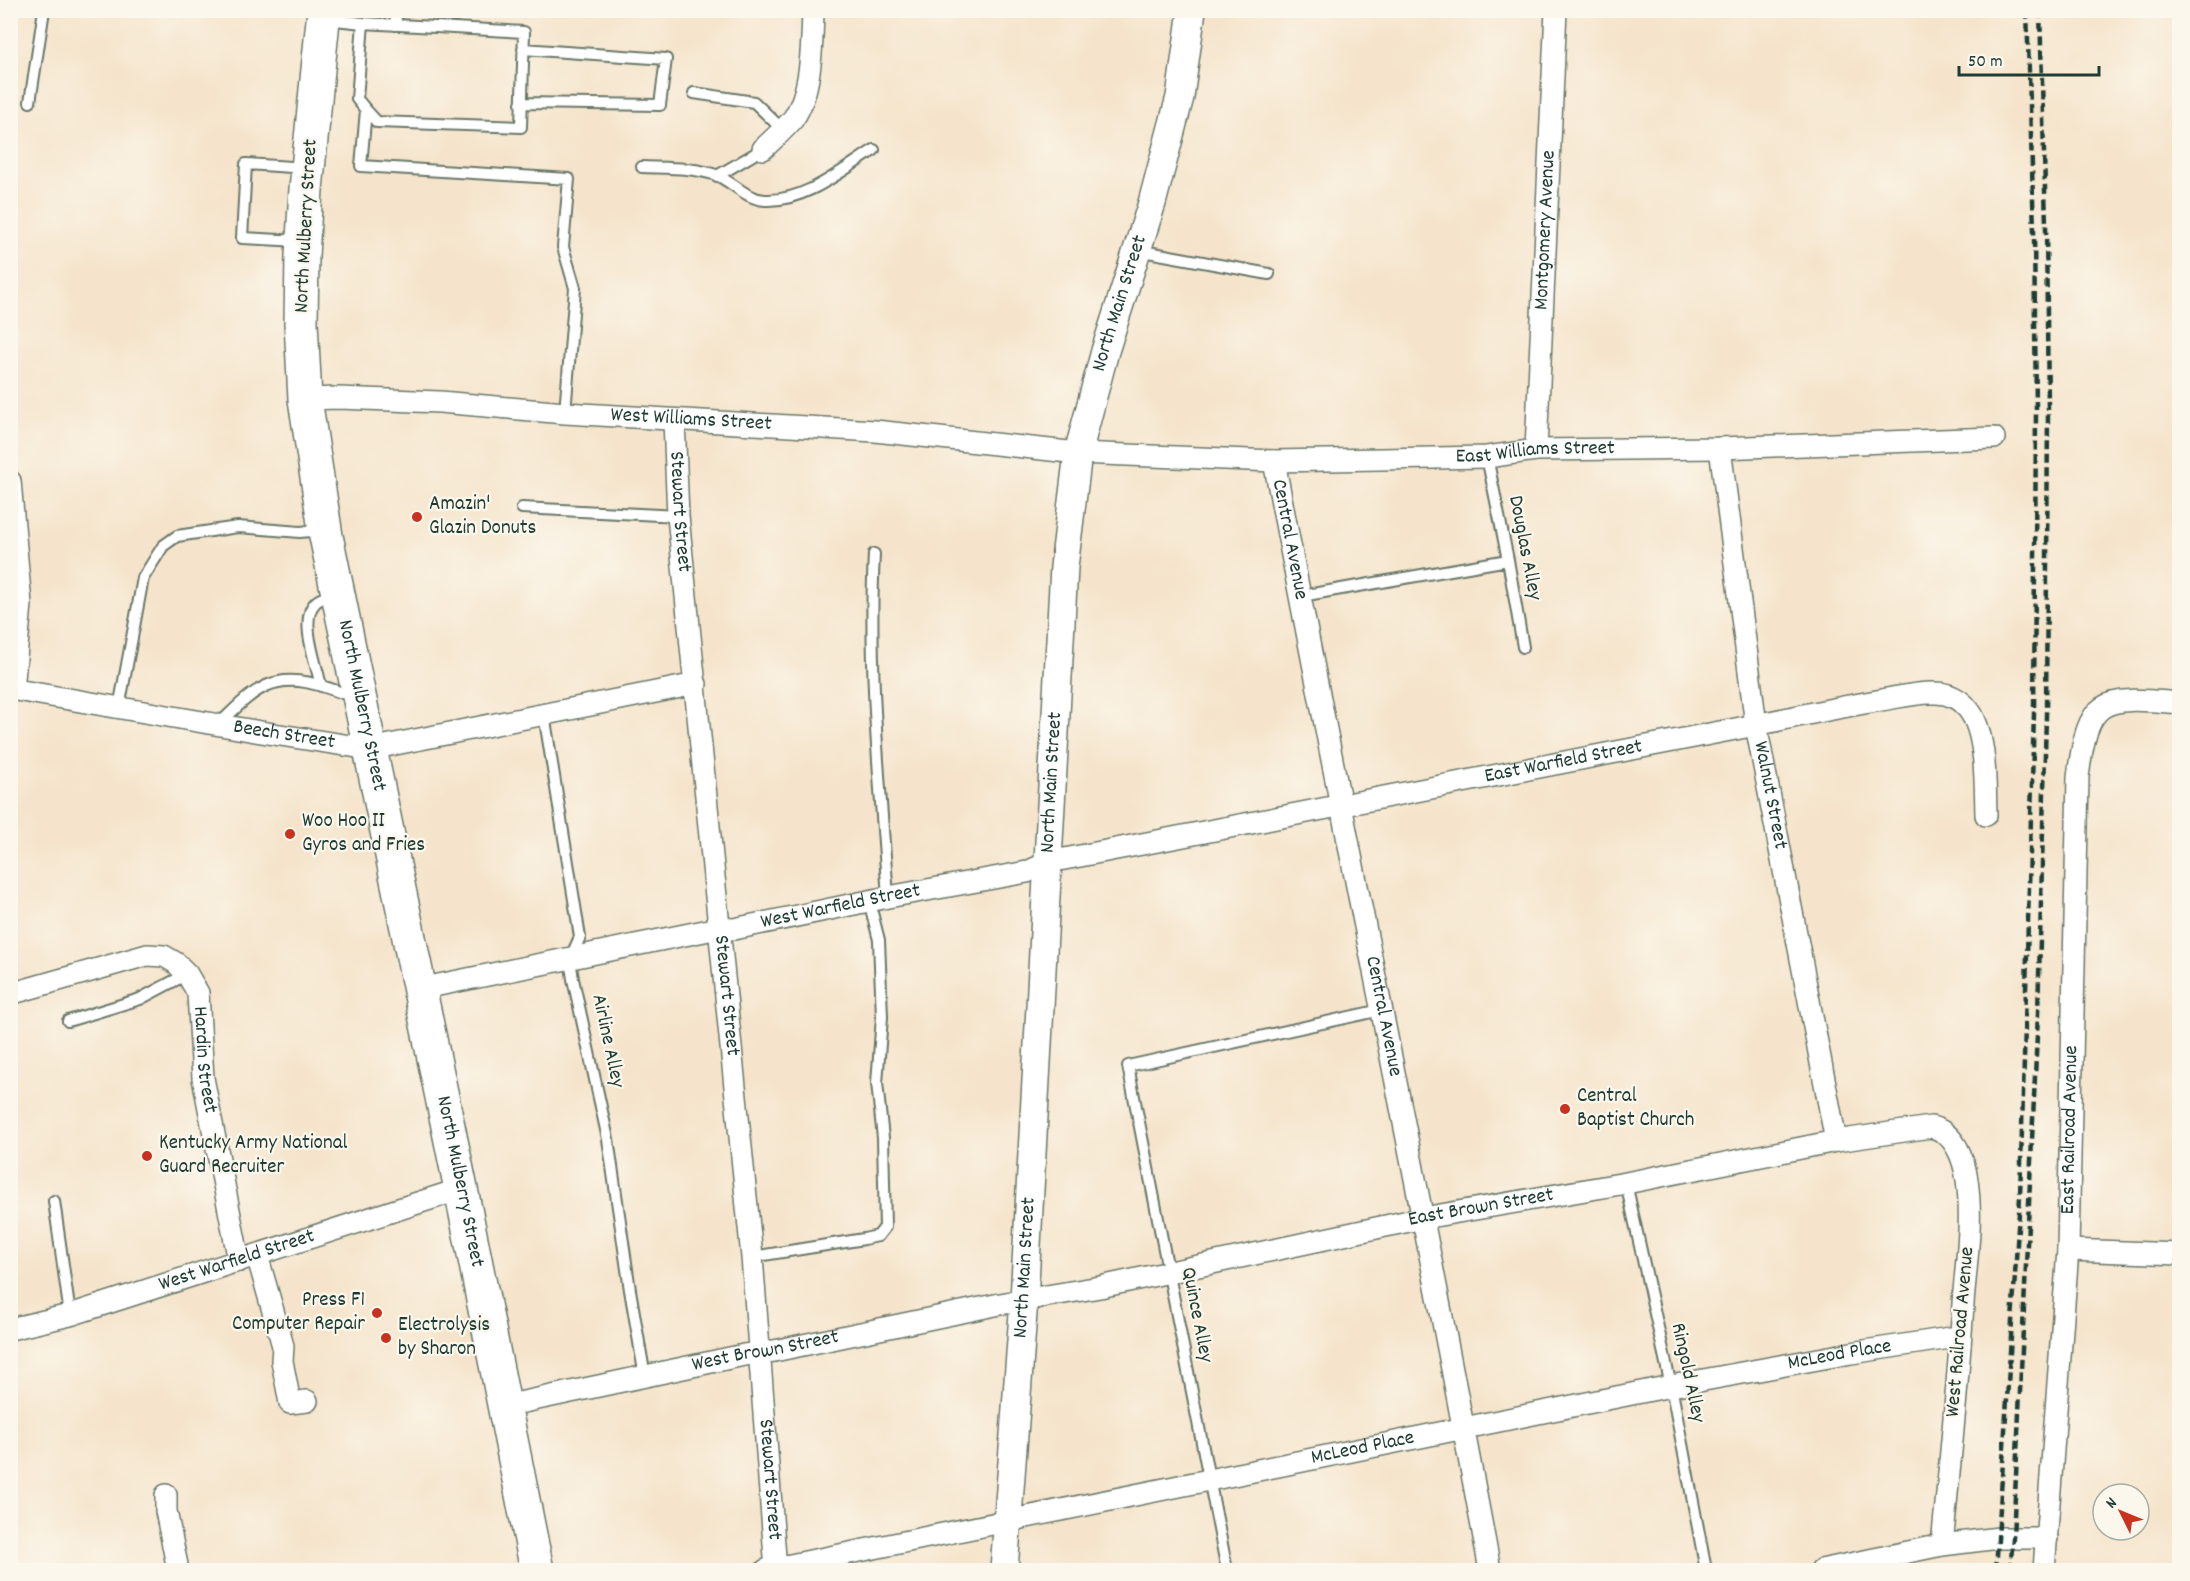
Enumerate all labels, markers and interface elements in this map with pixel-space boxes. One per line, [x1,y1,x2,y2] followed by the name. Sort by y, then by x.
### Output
[1959,39,2098,77] scale bar
[1968,50,2003,75] text: 50 m
[287,138,327,314] street label: North Mulberry Street
[1527,150,1565,311] street label: Montgomery Avenue
[1085,231,1156,375] street label: North Main Street
[610,401,773,440] street label: West Williams Street
[1455,434,1615,473] street label: East Williams Street
[660,451,699,574] street label: Stewart Street
[1263,477,1315,602] street label: Central Avenue
[429,490,536,544] place label: Amazin' Glazin Donuts
[1499,493,1549,603] street label: Douglas Alley
[410,510,424,524] marker: Amazin' Glazin Donuts
[329,617,393,794] street label: North Mulberry Street
[1033,711,1071,854] street label: North Main Street
[231,713,337,758] street label: Beech Street
[1482,732,1645,792] street label: East Warfield Street
[1744,739,1795,852] street label: Walnut Street
[302,807,425,861] place label: Woo Hoo II Gyros and Fries
[283,827,297,841] marker: Woo Hoo II Gyros and Fries
[758,876,923,938] street label: West Warfield Street
[705,934,747,1058] street label: Stewart Street
[1356,954,1410,1079] street label: Central Avenue
[582,991,632,1091] street label: Airline Alley
[184,1005,225,1116] street label: Hardin Street
[2054,1045,2087,1215] street label: East Railroad Avenue
[1577,1082,1694,1136] place label: Central Baptist Church
[427,1093,491,1270] street label: North Mulberry Street
[1558,1102,1572,1116] marker: Central Baptist Church
[159,1129,348,1183] place label: Kentucky Army National Guard Recruiter
[140,1149,154,1163] marker: Kentucky Army National Guard Recruiter
[1405,1181,1556,1236] street label: East Brown Street
[1006,1196,1045,1339] street label: North Main Street
[155,1222,319,1300] street label: West Warfield Street
[1939,1246,1983,1418] street label: West Railroad Avenue
[1172,1265,1220,1366] street label: Quince Alley
[232,1286,365,1340] place label: Press F1 Computer Repair
[370,1306,384,1320] marker: Press F1 Computer Repair
[398,1311,490,1365] place label: Electrolysis by Sharon
[1662,1320,1712,1426] street label: Ringold Alley
[689,1323,842,1381] street label: West Brown Street
[379,1331,393,1345] marker: Electrolysis by Sharon
[1785,1332,1894,1379] street label: McLeod Place
[749,1418,789,1541] street label: Stewart Street
[1308,1424,1417,1474] street label: McLeod Place
[2091,1482,2151,1542] north arrow
[2101,1493,2123,1514] text: N

